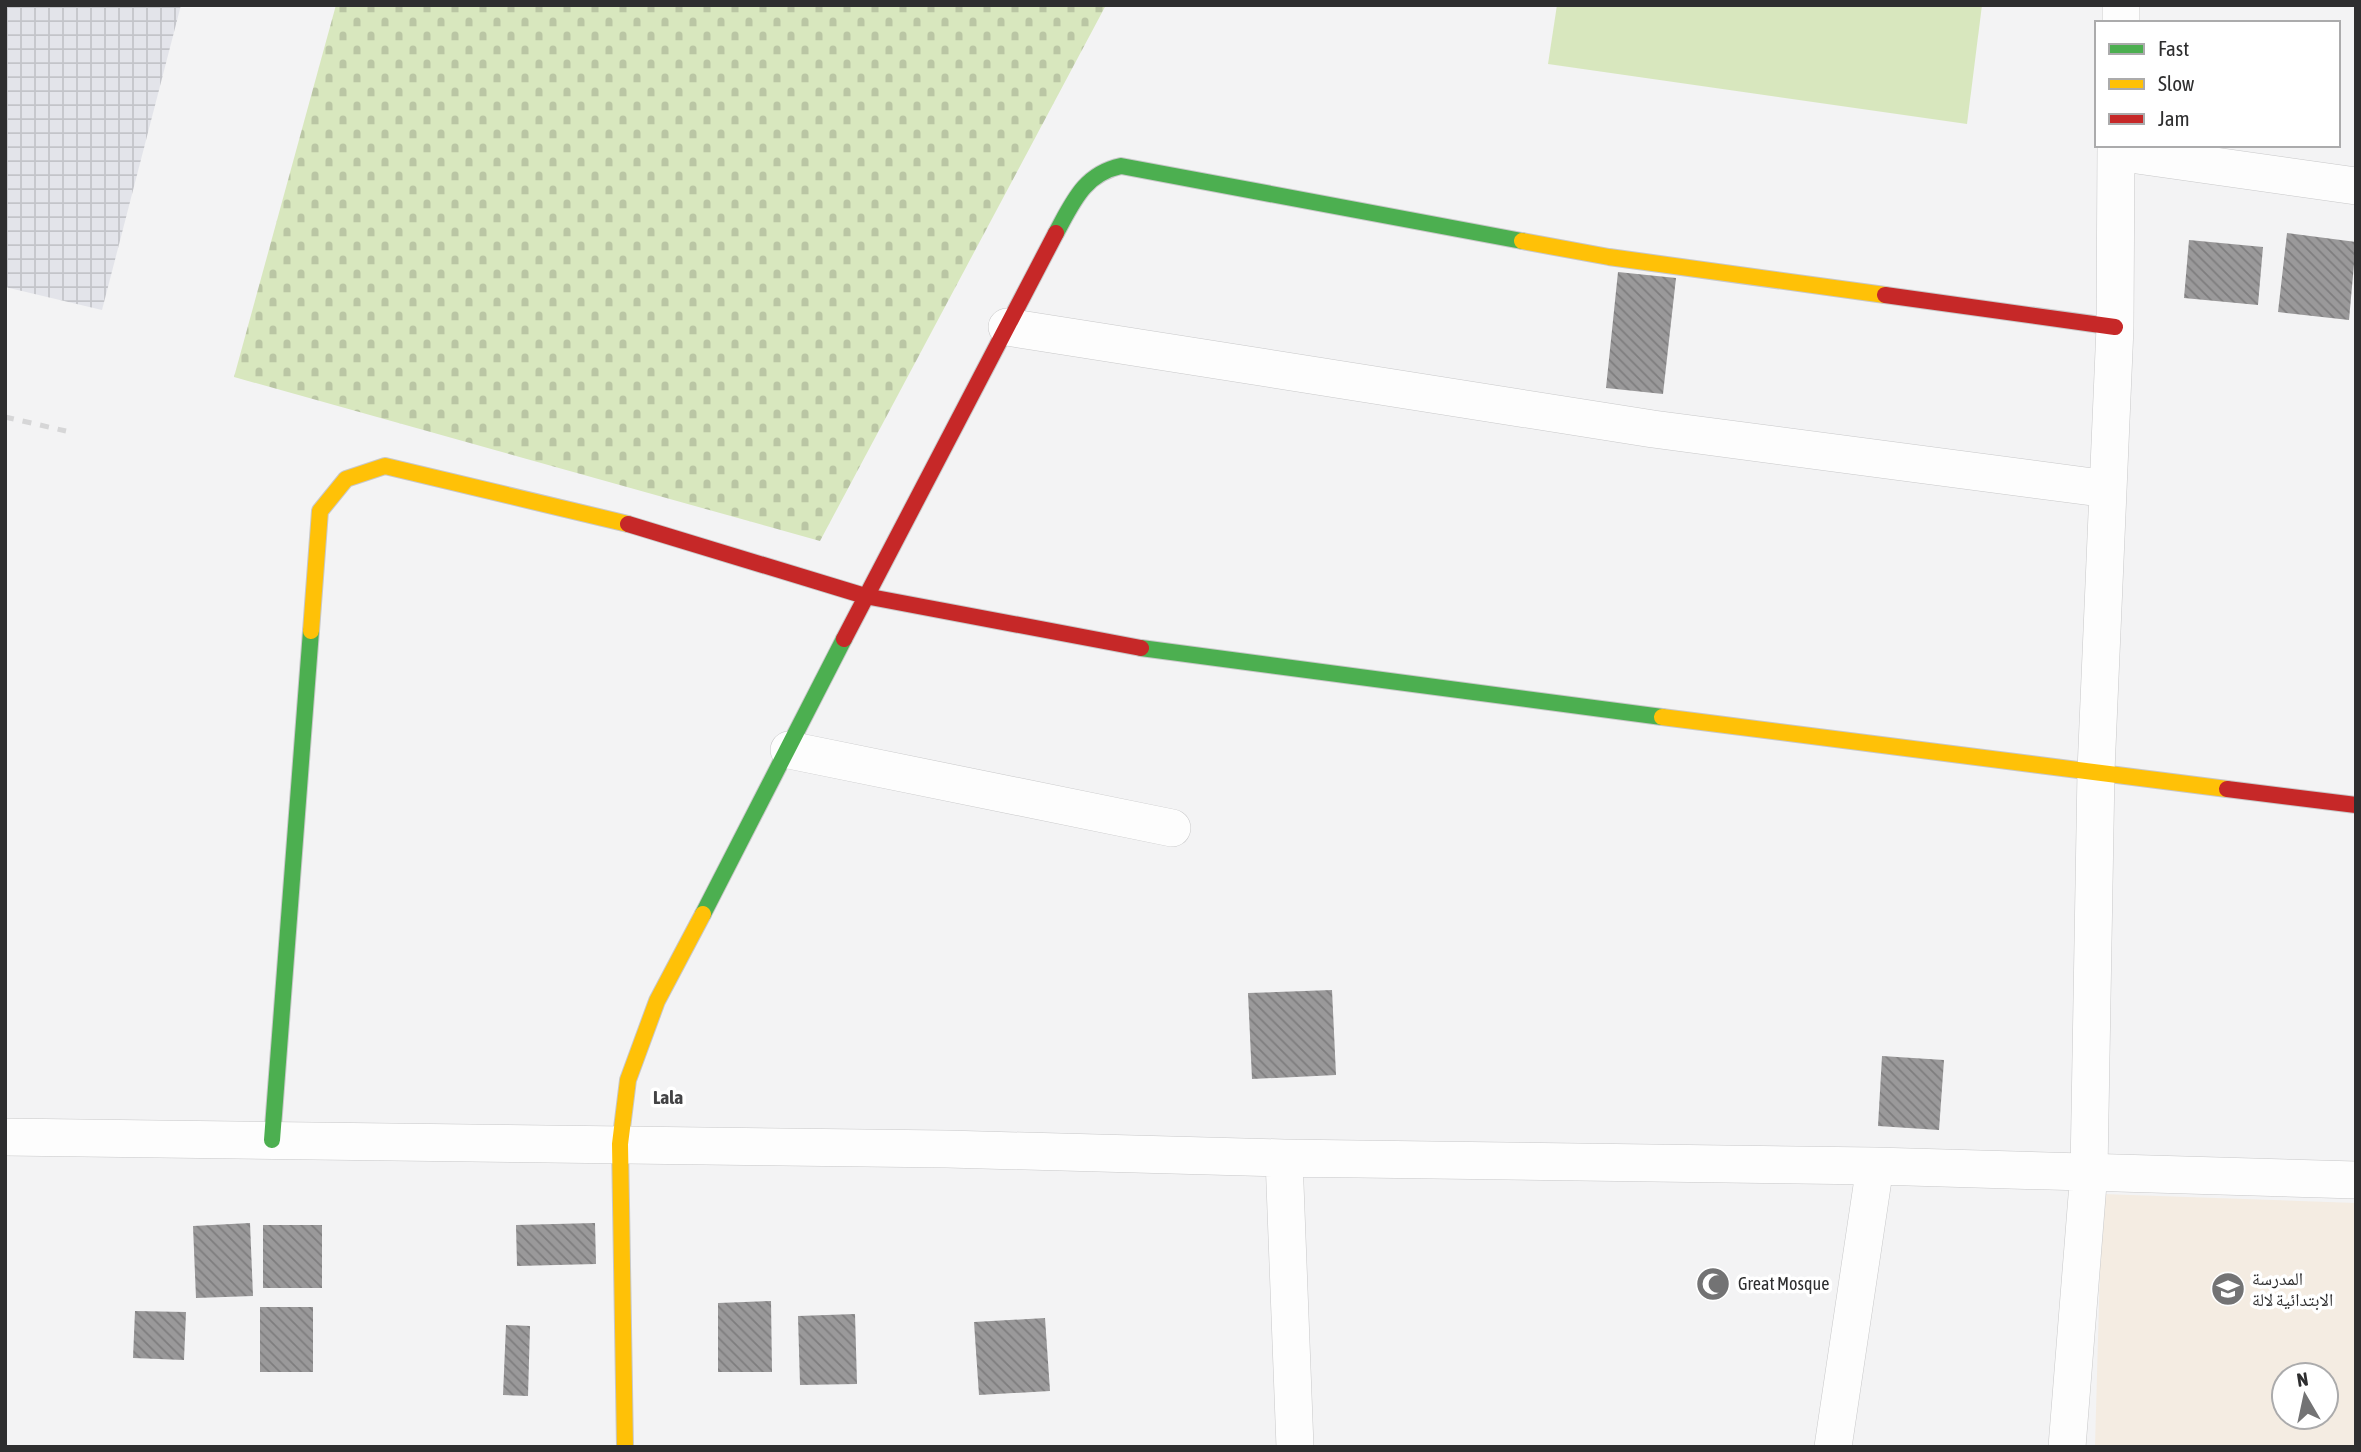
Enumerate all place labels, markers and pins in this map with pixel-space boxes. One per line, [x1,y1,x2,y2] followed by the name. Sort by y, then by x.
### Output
[1694,1265,1732,1303] mosque icon: Great Mosque
[2252,1268,2333,1311] place label: المدرسة الابتدائية لالة
[2209,1270,2247,1308] school or university icon: المدرسة الابتدائية لالة
[1738,1273,1829,1294] place label: Great Mosque

